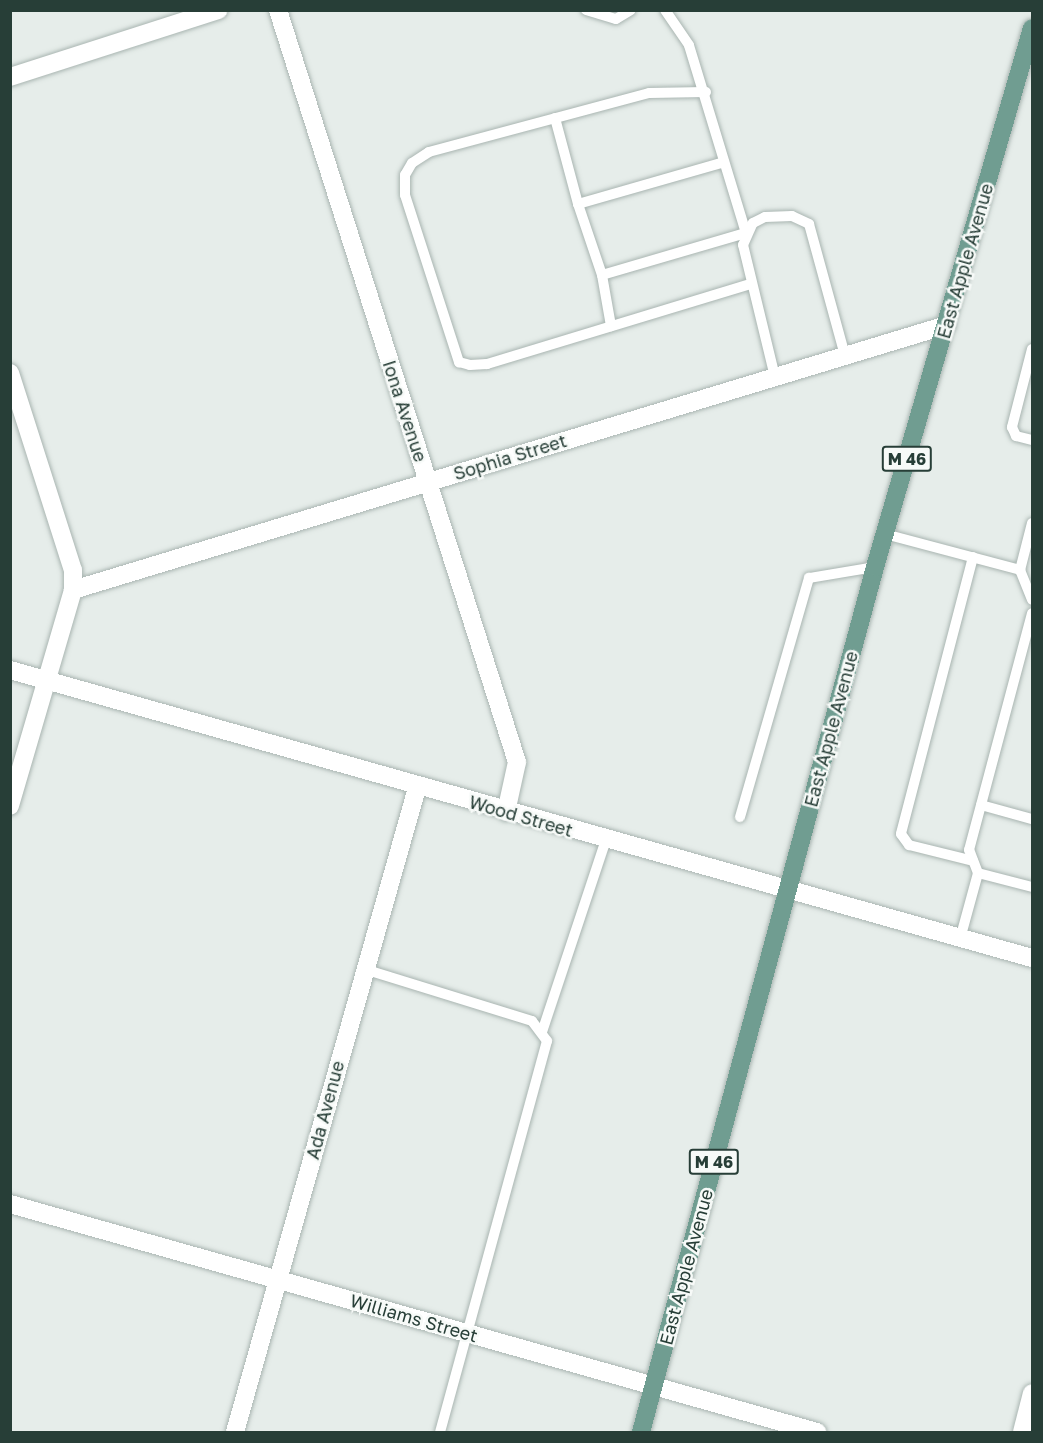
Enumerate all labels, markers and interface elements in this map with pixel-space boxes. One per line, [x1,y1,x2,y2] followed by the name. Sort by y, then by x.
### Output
[933,181,997,341] street label: East Apple Avenue
[378,357,432,465] street label: Iona Avenue
[451,430,569,484] street label: Sophia Street
[882,446,932,472] road number: M 46
[800,649,862,809] street label: East Apple Avenue
[467,791,575,841] street label: Wood Street
[301,1058,349,1162] street label: Ada Avenue
[688,1149,740,1175] road number: M 46
[655,1187,717,1347] street label: East Apple Avenue
[348,1289,480,1347] street label: Williams Street

